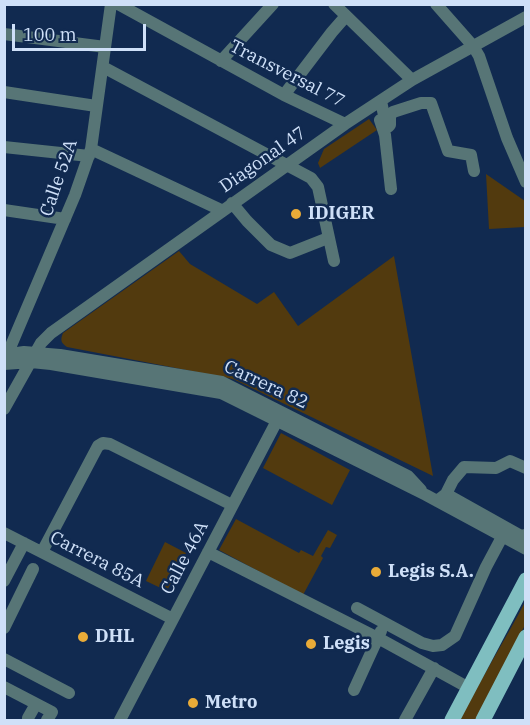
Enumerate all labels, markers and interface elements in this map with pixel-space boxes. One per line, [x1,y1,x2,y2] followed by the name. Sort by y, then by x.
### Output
[15,12,148,50] scale bar
[23,23,77,46] text: 100 m
[226,36,348,112] street label: Transversal 77
[216,122,310,198] street label: Diagonal 47
[36,137,82,219] street label: Calle 52A
[308,203,374,225] place label: IDIGER
[289,207,303,221] marker: IDIGER
[220,356,312,414] street label: Carrera 82
[157,518,213,598] street label: Calle 46A
[46,527,148,593] street label: Carrera 85A
[388,561,474,583] place label: Legis S.A.
[369,565,383,579] marker: Legis S.A.
[95,626,134,648] place label: DHL
[76,630,90,644] marker: DHL
[323,633,370,655] place label: Legis
[304,637,318,651] marker: Legis
[205,692,257,714] place label: Metro
[186,696,200,710] marker: Metro

